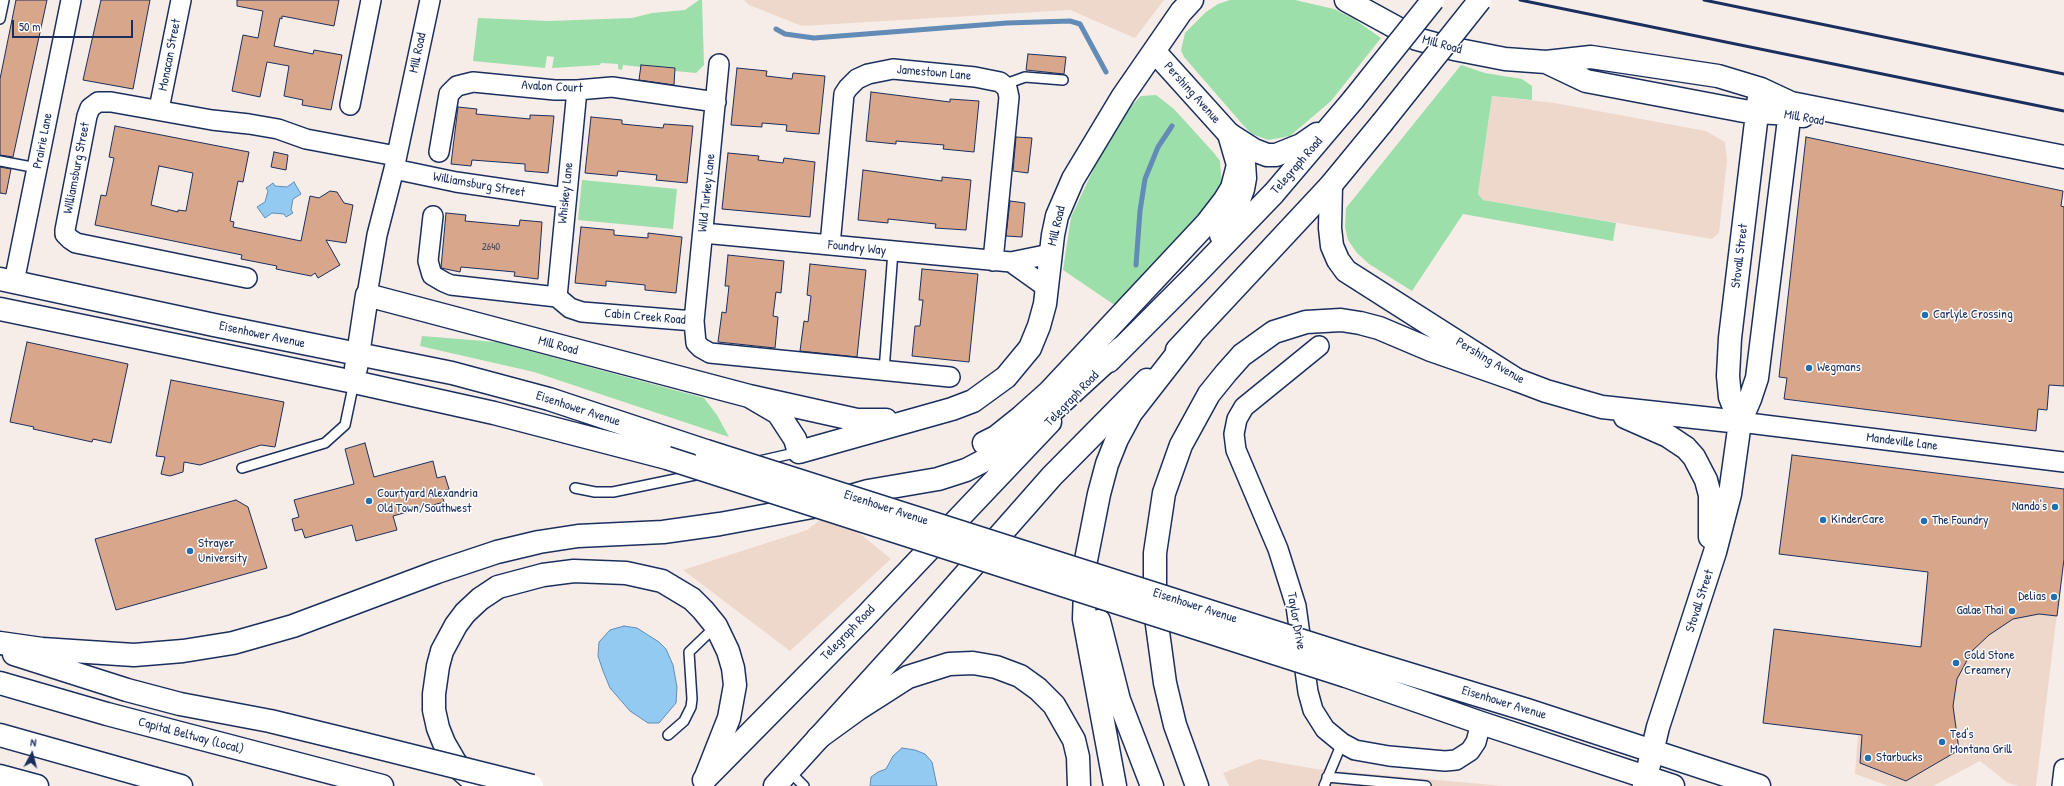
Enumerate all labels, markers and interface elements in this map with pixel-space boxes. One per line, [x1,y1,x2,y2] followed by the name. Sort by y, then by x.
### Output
[14,12,135,38] scale bar
[19,18,40,35] text: 50 m
[155,18,185,92] street label: Monacan Street
[406,32,430,74] street label: Mill Road
[1420,32,1464,58] street label: Mill Road
[1160,59,1224,127] street label: Pershing Avenue
[896,62,972,84] street label: Jamestown Lane
[521,78,583,96] street label: Avalon Court
[1783,107,1825,129] street label: Mill Road
[30,112,56,170] street label: Prairie Lane
[60,121,94,215] street label: Williamsburg Street
[1268,134,1326,198] street label: Telegraph Road
[695,153,719,233] street label: Wild Turkey Lane
[555,162,577,224] street label: Whiskey Lane
[432,169,526,201] street label: Williamsburg Street
[1045,204,1069,248] street label: Mill Road
[1728,223,1752,289] street label: Stovall Street
[827,237,887,259] street label: Foundry Way
[482,240,500,254] house number: 2640
[604,306,686,328] street label: Cabin Creek Road
[1933,307,2013,323] place label: Carlyle Crossing
[1920,310,1930,320] marker: Carlyle Crossing
[218,318,306,352] street label: Eisenhower Avenue
[536,333,580,359] street label: Mill Road
[1453,334,1527,388] street label: Pershing Avenue
[1817,360,1861,376] place label: Wegmans
[1804,363,1814,373] marker: Wegmans
[1042,368,1102,430] street label: Telegraph Road
[534,388,622,430] street label: Eisenhower Avenue
[1865,430,1939,454] street label: Mandeville Lane
[377,486,478,517] place label: Courtyard Alexandria Old Town/Southwest
[842,487,930,529] street label: Eisenhower Avenue
[364,496,374,506] marker: Courtyard Alexandria Old Town/Southwest
[2012,499,2047,515] place label: Nando's
[2050,502,2060,512] marker: Nando's
[1831,512,1884,528] place label: KinderCare
[1932,513,1988,529] place label: The Foundry
[1818,515,1828,525] marker: KinderCare
[1919,516,1929,526] marker: The Foundry
[198,536,247,567] place label: Strayer University
[185,546,195,556] marker: Strayer University
[1683,568,1717,634] street label: Stovall Street
[1151,585,1239,627] street label: Eisenhower Avenue
[2018,589,2046,605] place label: Delias
[1283,591,1309,651] street label: Taylor Drive
[2049,592,2059,602] marker: Delias
[818,602,878,664] street label: Telegraph Road
[1956,603,2004,619] place label: Galae Thai
[2007,606,2017,616] marker: Galae Thai
[1964,648,2015,679] place label: Cold Stone Creamery
[1951,658,1961,668] marker: Cold Stone Creamery
[1460,683,1548,723] street label: Eisenhower Avenue
[136,714,246,758] street label: Capital Beltway (Local)
[1950,727,2012,758] place label: Ted's Montana Grill
[12,734,52,774] north arrow
[30,735,37,749] text: N
[1937,737,1947,747] marker: Ted's Montana Grill
[1876,750,1923,766] place label: Starbucks
[1863,753,1873,763] marker: Starbucks

